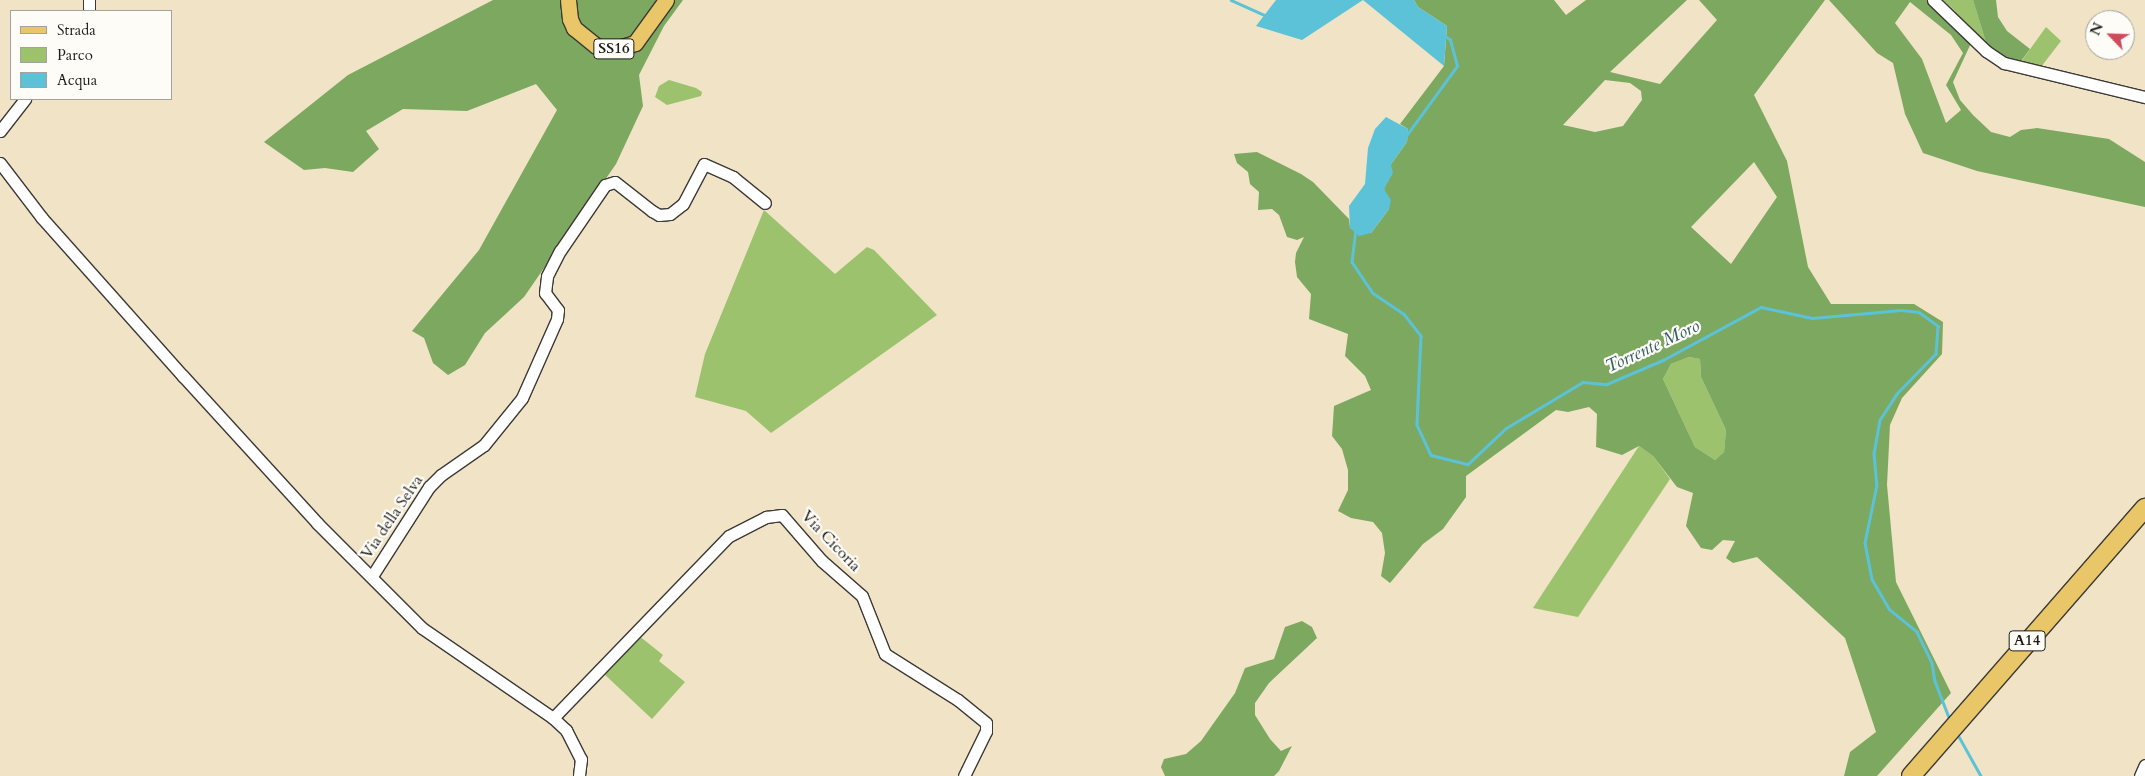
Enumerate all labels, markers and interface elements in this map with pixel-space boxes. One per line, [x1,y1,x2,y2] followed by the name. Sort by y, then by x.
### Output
[10,10,172,100] legend
[2085,10,2135,60] north arrow
[57,20,96,40] text: Strada
[2086,20,2108,39] text: N
[593,36,635,62] road number: SS16
[57,45,93,65] text: Parco
[57,70,97,90] text: Acqua
[1603,316,1703,378] water label: Torrente Moro
[357,471,427,563] street label: Via della Selva
[797,506,865,576] street label: Via Cicoria
[2008,628,2046,654] road number: A14

